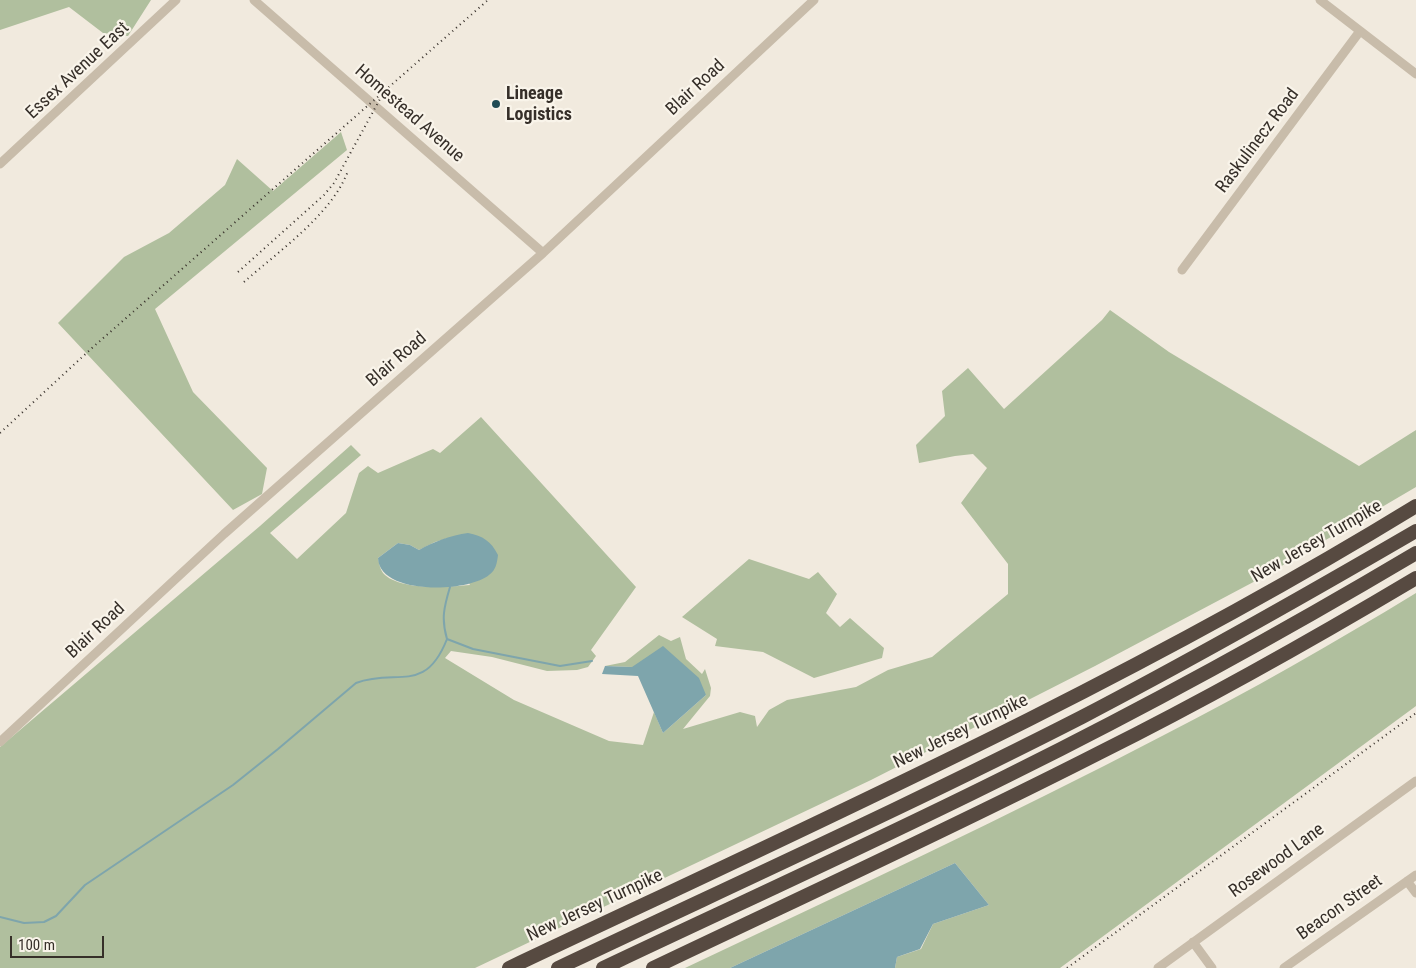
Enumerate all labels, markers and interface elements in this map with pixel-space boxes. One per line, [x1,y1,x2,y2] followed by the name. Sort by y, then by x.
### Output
[22,18,134,124] street label: Essex Avenue East
[662,55,730,121] street label: Blair Road
[350,61,468,167] street label: Homestead Avenue
[506,83,572,126] place label: Lineage Logistics
[1212,85,1304,197] street label: Raskulinecz Road
[490,98,502,110] marker: Lineage Logistics
[363,328,431,392] street label: Blair Road
[1248,496,1386,588] street label: New Jersey Turnpike
[62,598,130,664] street label: Blair Road
[890,690,1032,774] street label: New Jersey Turnpike
[1225,819,1329,903] street label: Rosewood Lane
[524,865,666,947] street label: New Jersey Turnpike
[1293,871,1387,945] street label: Beacon Street
[12,926,106,958] scale bar
[18,936,55,954] text: 100 m

